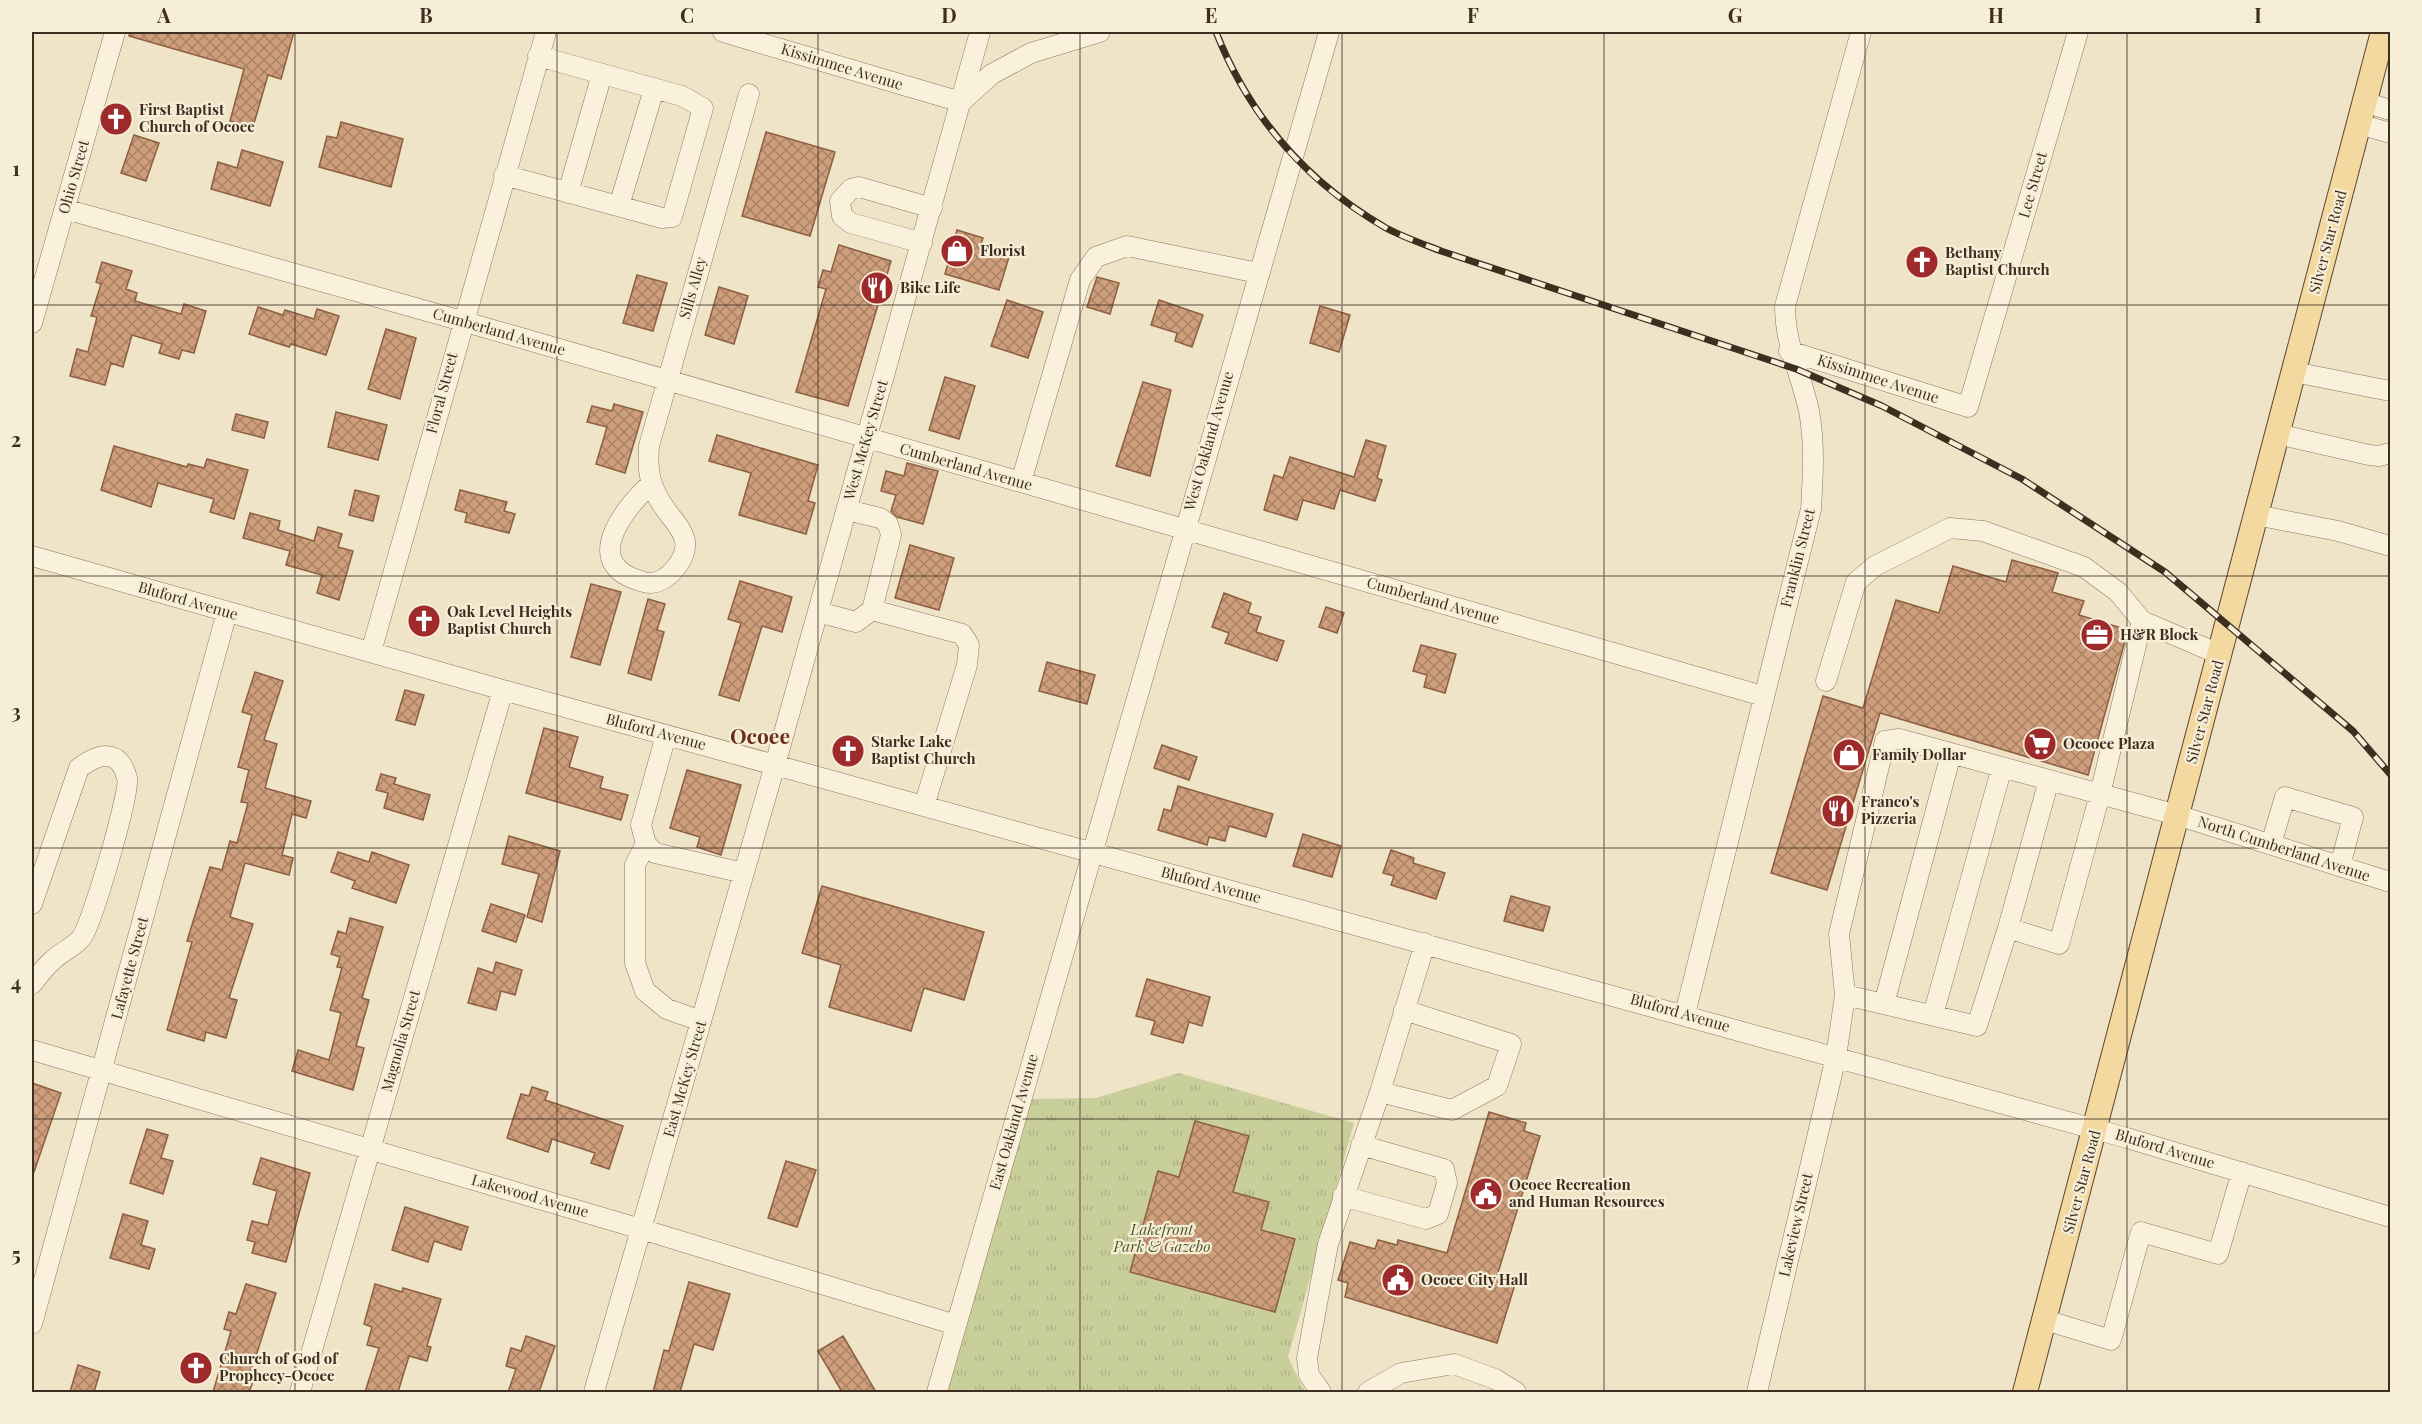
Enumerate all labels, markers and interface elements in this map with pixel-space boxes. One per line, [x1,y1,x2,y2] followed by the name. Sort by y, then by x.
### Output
[156,1,171,28] text: A
[419,1,433,28] text: B
[680,1,694,28] text: C
[941,1,957,28] text: D
[1205,1,1217,28] text: E
[1467,1,1479,28] text: F
[1728,1,1743,28] text: G
[1988,1,2004,28] text: H
[2254,1,2262,28] text: I
[779,38,906,94] street label: Kissimmee Avenue
[139,99,255,136] place label: First Baptist Church of Ocoee
[98,101,134,137] church icon: First Baptist Church of Ocoee
[53,137,93,216] street label: Ohio Street
[2013,149,2051,220] street label: Lee Street
[12,154,20,181] text: 1
[2304,187,2351,296] street label: Silver Star Road
[939,233,975,269] shop icon: Florist
[980,240,1026,260] place label: Florist
[1945,242,2050,279] place label: Bethany Baptist Church
[1904,244,1940,280] church icon: Bethany Baptist Church
[674,254,711,321] street label: Sills Alley
[859,270,895,306] restaurant icon: Bike Life
[900,277,961,297] place label: Bike Life
[431,303,568,360] street label: Cumberland Avenue
[421,349,462,436] street label: Floral Street
[1815,349,1942,407] street label: Kissimmee Avenue
[1178,369,1238,514] street label: West Oakland Avenue
[838,377,892,503] street label: West McKey Street
[11,425,21,452] text: 2
[898,438,1035,495] street label: Cumberland Avenue
[1775,506,1819,609] street label: Franklin Street
[1365,572,1502,629] street label: Cumberland Avenue
[136,576,241,624] street label: Bluford Avenue
[447,601,572,638] place label: Oak Level Heights Baptist Church
[406,603,442,639] church icon: Oak Level Heights Baptist Church
[2079,617,2115,653] office icon: H&R Block
[2120,624,2199,644] place label: H&R Block
[2181,657,2228,766] street label: Silver Star Road
[11,697,21,724] text: 3
[604,708,709,754] street label: Bluford Avenue
[730,721,790,749] district label: Ocoee
[2022,726,2058,762] supermarket icon: Ocooee Plaza
[871,731,976,768] place label: Starke Lake Baptist Church
[830,733,866,769] church icon: Starke Lake Baptist Church
[2063,733,2155,753] place label: Ocooee Plaza
[1831,737,1867,773] shop icon: Family Dollar
[1872,744,1966,764] place label: Family Dollar
[1861,791,1919,828] place label: Franco's Pizzeria
[1820,793,1856,829] restaurant icon: Franco's Pizzeria
[2196,811,2373,885] street label: North Cumberland Avenue
[1159,861,1264,907] street label: Bluford Avenue
[106,914,152,1021] street label: Lafayette Street
[11,968,21,995] text: 4
[376,987,424,1094] street label: Magnolia Street
[1628,988,1733,1036] street label: Bluford Avenue
[658,1017,710,1139] street label: East McKey Street
[984,1051,1042,1192] street label: East Oakland Avenue
[2113,1123,2217,1173] street label: Bluford Avenue
[2058,1127,2105,1236] street label: Silver Star Road
[469,1169,591,1221] street label: Lakewood Avenue
[1773,1170,1817,1279] street label: Lakeview Street
[1509,1174,1665,1211] place label: Ocoee Recreation and Human Resources
[1468,1176,1504,1212] public building icon: Ocoee Recreation and Human Resources
[1113,1219,1210,1256] park label: Lakefront Park & Gazebo
[11,1240,21,1267] text: 5
[1380,1262,1416,1298] public building icon: Ocoee City Hall
[1421,1269,1528,1289] place label: Ocoee City Hall
[219,1348,339,1385] place label: Church of God of Prophecy-Ocoee
[178,1350,214,1386] church icon: Church of God of Prophecy-Ocoee

